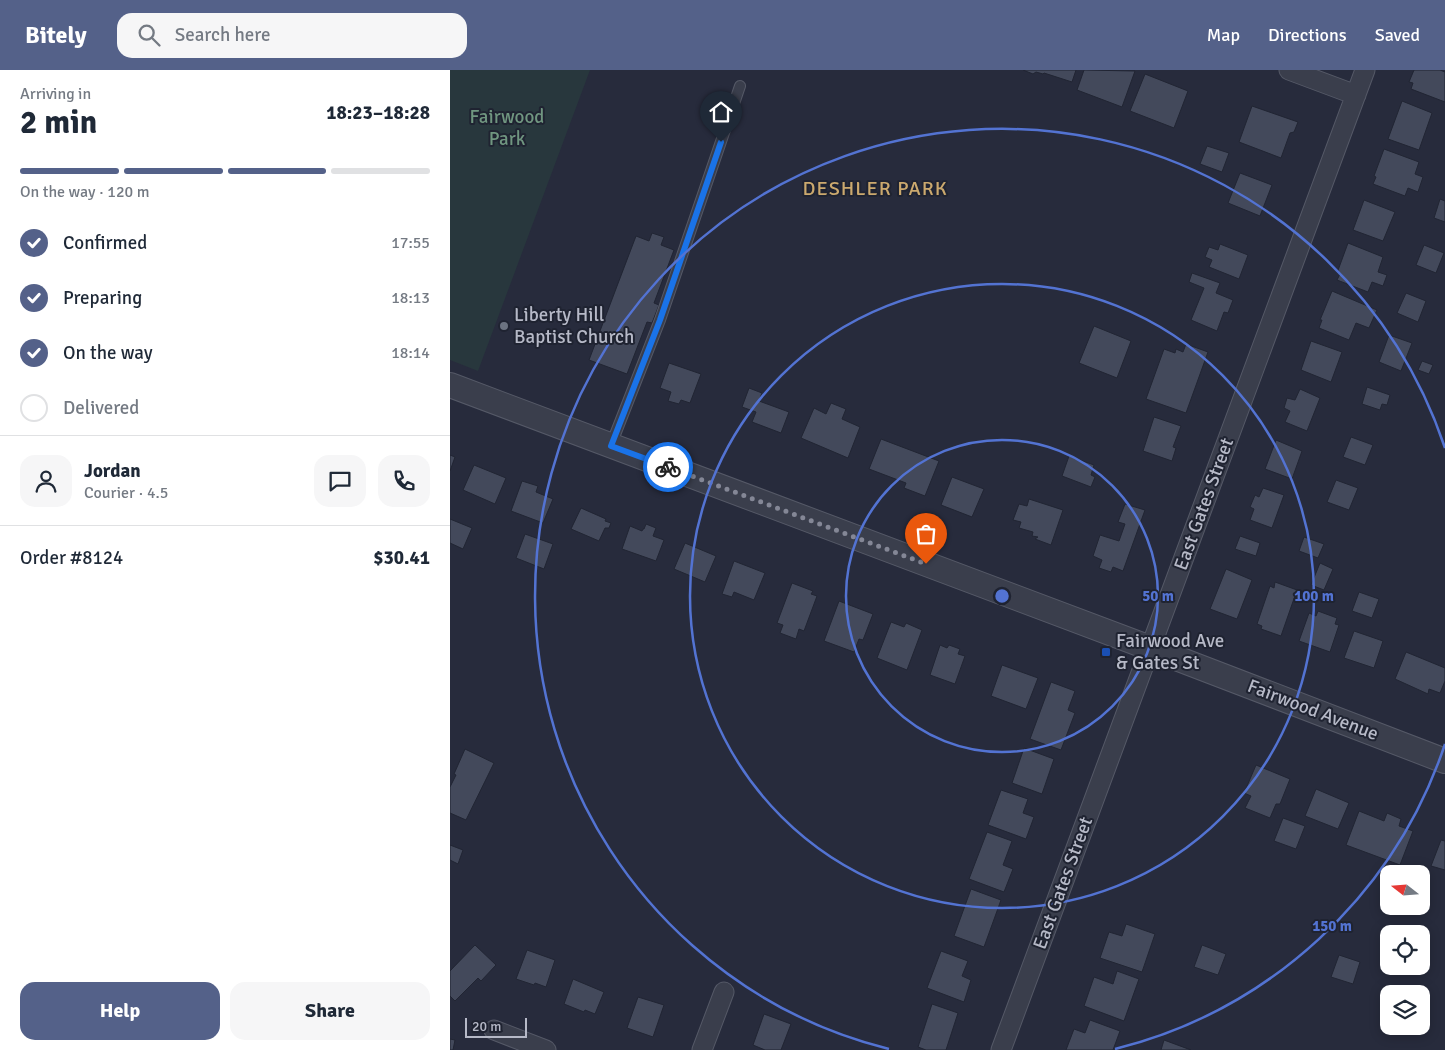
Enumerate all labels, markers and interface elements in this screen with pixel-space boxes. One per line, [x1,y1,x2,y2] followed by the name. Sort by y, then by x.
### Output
[117,13,467,58] search box
[25,20,87,50] text: Bitely
[135,21,163,49] icon: search
[175,23,270,47] text: Search here
[1207,24,1240,46] text: Map
[1268,24,1347,46] text: Directions
[1375,24,1420,46] text: Saved
[20,84,91,104] text: Arriving in
[700,91,742,142] pin
[707,98,735,126] icon: home
[326,101,430,125] text: 18:23–18:28
[20,103,97,142] text: 2 min
[470,105,544,151] park label: Fairwood Park
[802,176,948,201] district label: DESHLER PARK
[20,182,150,202] text: On the way · 120 m
[20,229,48,257] icon: check
[63,231,147,255] text: Confirmed
[391,233,430,253] text: 17:55
[20,284,48,312] icon: check
[63,286,142,310] text: Preparing
[391,288,430,308] text: 18:13
[514,303,634,349] place label: Liberty Hill Baptist Church
[498,320,510,332] marker: Liberty Hill Baptist Church
[20,339,48,367] icon: check
[63,341,153,365] text: On the way
[391,343,430,363] text: 18:14
[63,396,139,420] text: Delivered
[1169,434,1239,573] street label: East Gates Street
[643,442,693,492] courier
[654,453,682,481] icon: bike
[20,455,72,507] button: person
[314,455,366,507] button: chat
[378,455,430,507] button: phone
[84,459,141,483] text: Jordan
[84,483,168,503] text: Courier · 4.5
[905,513,947,564] pin
[912,520,940,548] icon: bag
[20,546,123,570] text: Order #8124
[373,546,430,570] text: $30.41
[993,587,1011,605] centre of rings
[1142,587,1174,605] text: 50 m
[1294,587,1334,605] text: 100 m
[1116,629,1224,675] place label: Fairwood Ave & Gates St
[1100,646,1112,658] marker: Fairwood Ave & Gates St
[1244,674,1382,746] street label: Fairwood Avenue
[1028,813,1098,952] street label: East Gates Street
[1380,865,1430,915] north arrow
[1380,865,1430,1035] map controls
[1312,917,1352,935] text: 150 m
[1380,925,1430,975] button: locate
[20,982,220,1040] button: Help
[230,982,430,1040] button: Share
[1380,985,1430,1035] button: layers
[465,1015,528,1038] scale bar
[472,1018,501,1035] text: 20 m

